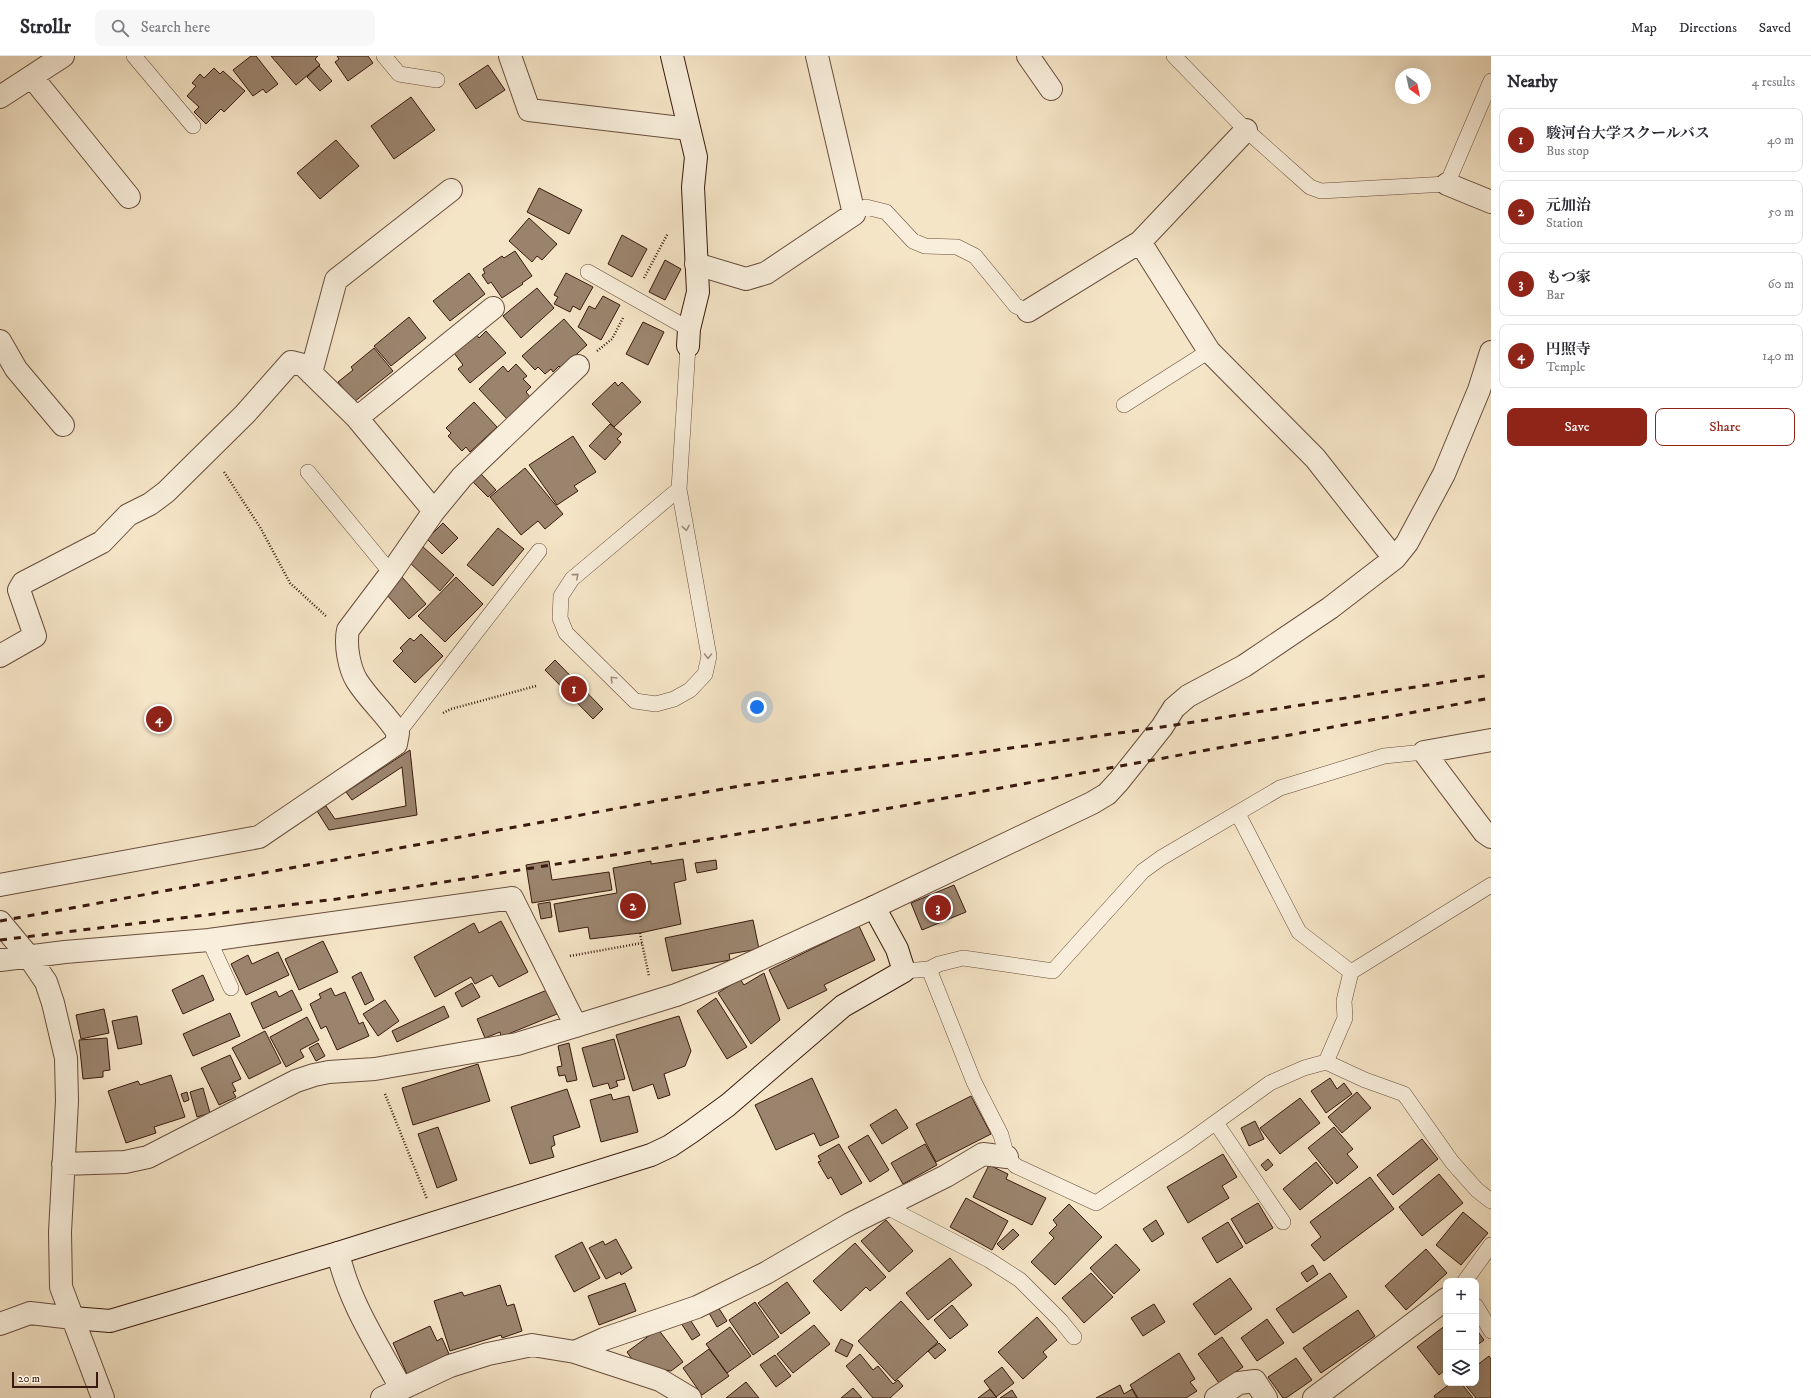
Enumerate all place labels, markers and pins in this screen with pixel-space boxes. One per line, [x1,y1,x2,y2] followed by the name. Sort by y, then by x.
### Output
[561,674,587,704] pin: 1
[146,704,172,734] pin: 4
[620,891,646,921] pin: 2
[925,893,951,923] pin: 3

